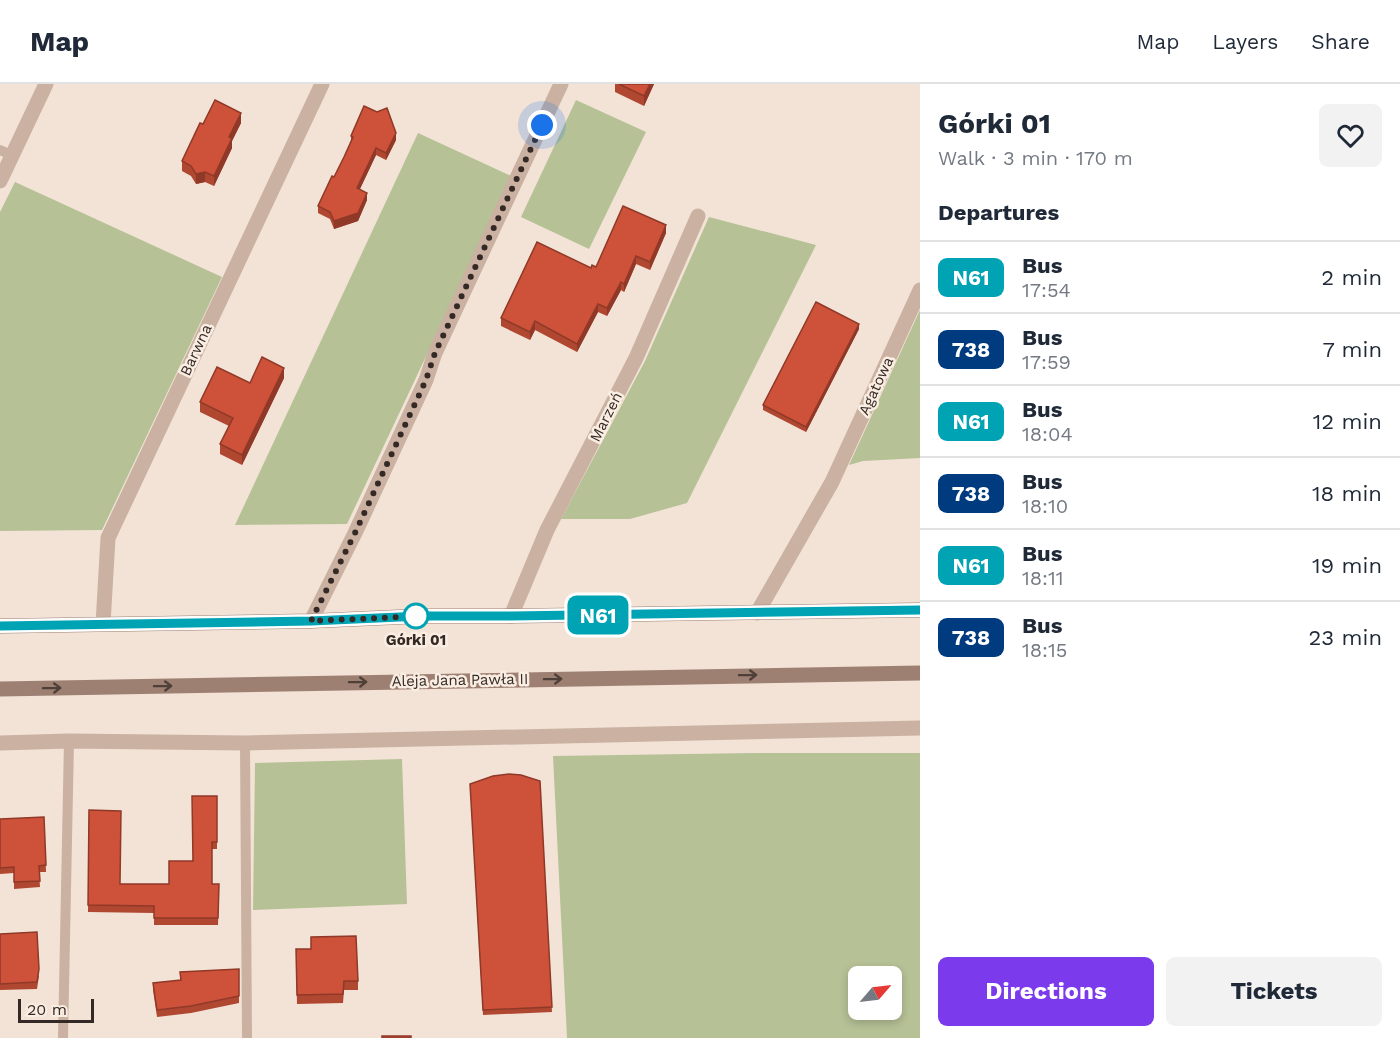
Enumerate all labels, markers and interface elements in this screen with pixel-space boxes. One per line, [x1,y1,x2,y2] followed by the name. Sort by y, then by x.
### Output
[30,25,89,58] text: Map
[1136,29,1179,54] text: Map
[1212,29,1278,54] text: Layers
[1311,29,1370,54] text: Share
[1319,104,1382,167] button: heart
[938,107,1051,140] text: Górki 01
[527,110,557,140] your location
[938,146,1133,170] text: Walk · 3 min · 170 m
[938,200,1059,225] text: Departures
[1022,253,1062,278] text: Bus
[952,265,990,290] text: N61
[1321,265,1382,290] text: 2 min
[1022,278,1071,302] text: 17:54
[176,321,216,379] street label: Barwna
[1022,325,1062,350] text: Bus
[952,337,990,362] text: 738
[1322,337,1382,362] text: 7 min
[1022,350,1071,374] text: 17:59
[855,354,897,418] street label: Agatowa
[586,389,626,445] street label: Marzeń
[1022,397,1062,422] text: Bus
[952,409,990,434] text: N61
[1313,409,1382,434] text: 12 min
[1022,422,1073,446] text: 18:04
[1022,469,1062,494] text: Bus
[952,481,990,506] text: 738
[1312,481,1382,506] text: 18 min
[1022,494,1068,518] text: 18:10
[1022,541,1062,566] text: Bus
[952,553,990,578] text: N61
[1312,553,1382,578] text: 19 min
[1022,566,1064,590] text: 18:11
[564,596,632,634] line badge: N61
[403,603,429,629] marker: Górki 01
[579,603,617,628] text: N61
[1022,613,1062,638] text: Bus
[952,625,990,650] text: 738
[1308,625,1382,650] text: 23 min
[386,631,446,649] place label: Górki 01
[1022,638,1067,662] text: 18:15
[737,669,757,681] one-way arrow
[391,670,529,690] street label: Aleja Jana Pawła II
[542,673,562,684] one-way arrow
[347,676,367,688] one-way arrow
[152,680,172,691] one-way arrow
[42,682,62,694] one-way arrow
[938,957,1154,1026] button: Directions
[1166,957,1382,1026] button: Tickets
[848,966,902,1020] north arrow
[848,966,902,1020] map controls
[18,996,94,1024] scale bar
[27,1000,67,1019] text: 20 m

